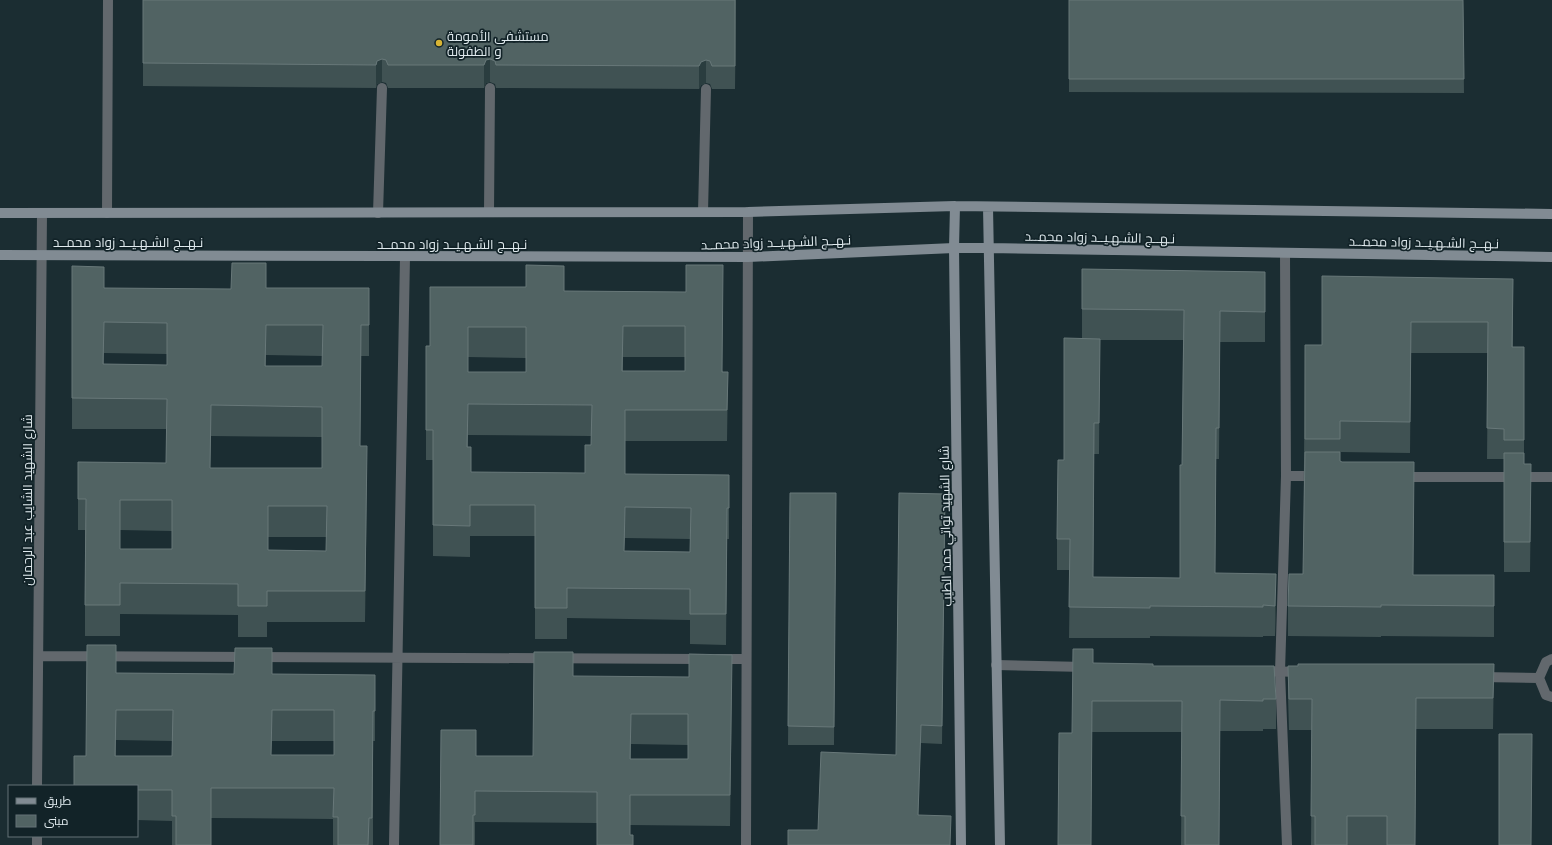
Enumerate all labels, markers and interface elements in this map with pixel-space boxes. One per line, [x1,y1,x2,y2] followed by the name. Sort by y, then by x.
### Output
[447,28,549,59] place label: مستشفى الأمومة و الطفولة
[434,38,444,48] marker: مستشفى الأمومة و الطفولة
[1025,228,1175,247] street label: نـهــج الشـهـيــد زواد محمــد
[701,231,851,254] street label: نـهــج الشـهـيــد زواد محمــد
[1349,233,1499,252] street label: نـهــج الشـهـيــد زواد محمــد
[53,234,203,251] street label: نـهــج الشـهـيــد زواد محمــد
[377,236,527,253] street label: نـهــج الشـهـيــد زواد محمــد
[19,414,36,586] street label: شارع الشهيد الشايب عبد الرحمان
[936,445,957,607] street label: شارع الشهيد تواتي حمد الطيب
[8,785,138,837] legend
[44,793,72,808] text: طريق
[44,813,69,828] text: مبنى

